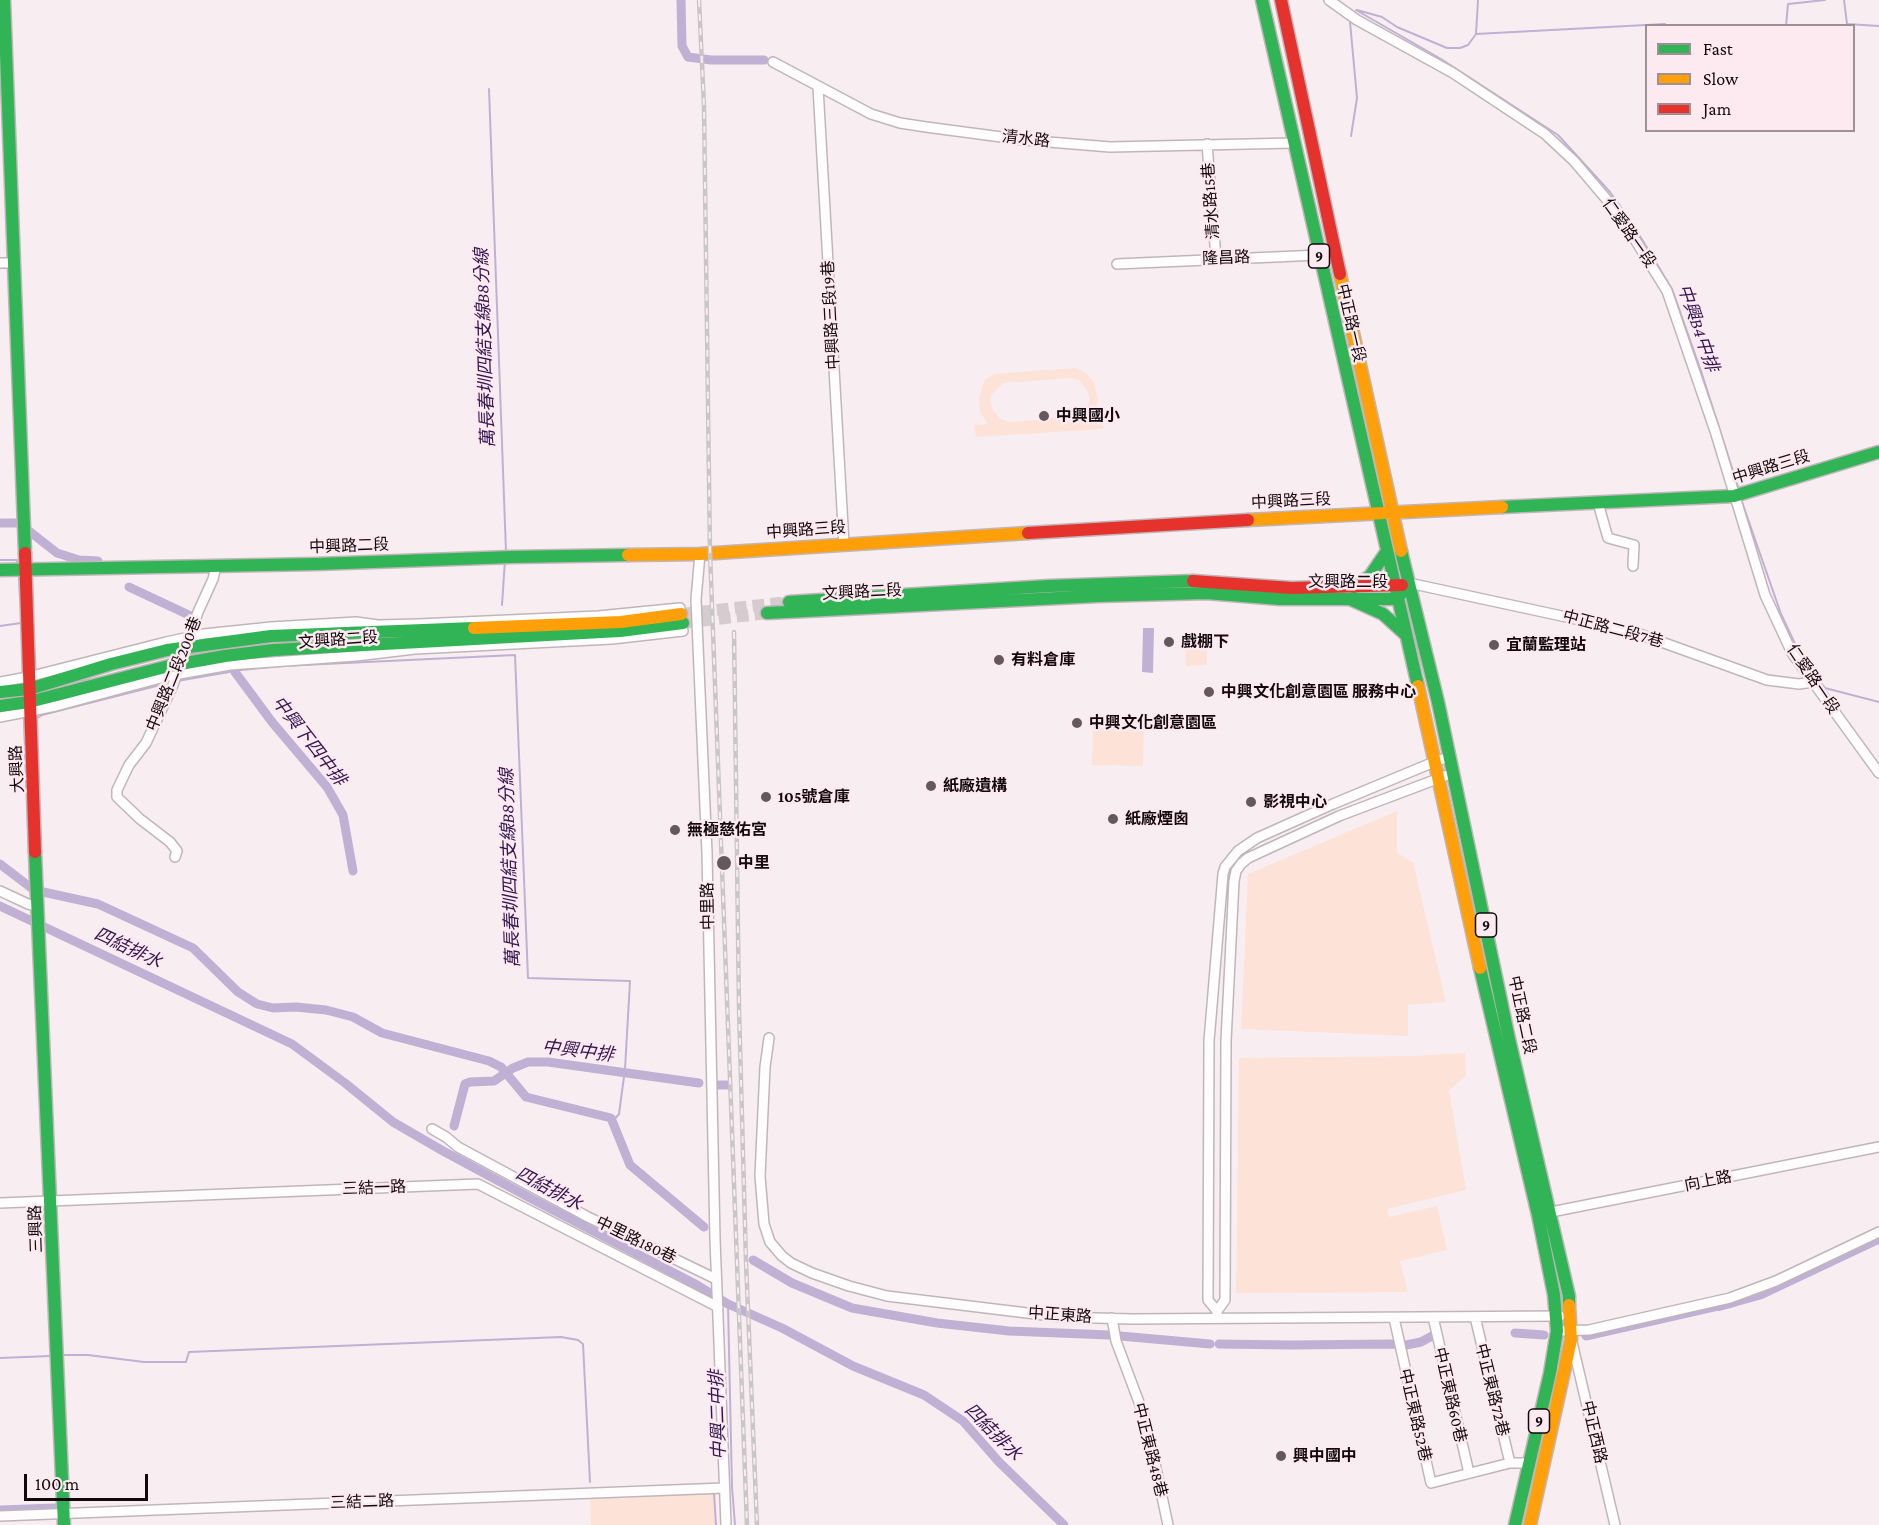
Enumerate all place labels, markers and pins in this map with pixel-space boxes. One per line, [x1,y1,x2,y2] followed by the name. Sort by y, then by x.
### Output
[1056,406,1120,426] place label: 中興國小
[1037,409,1051,423] marker: 中興國小
[1181,632,1229,652] place label: 戲棚下
[1162,635,1176,649] marker: 戲棚下
[1506,635,1586,655] place label: 宜蘭監理站
[1487,638,1501,652] marker: 宜蘭監理站
[1011,650,1075,670] place label: 有料倉庫
[992,653,1006,667] marker: 有料倉庫
[1221,682,1416,702] place label: 中興文化創意園區 服務中心
[1202,685,1216,699] marker: 中興文化創意園區 服務中心
[1089,713,1217,733] place label: 中興文化創意園區
[1070,716,1084,730] marker: 中興文化創意園區
[943,776,1007,796] place label: 紙廠遺構
[924,779,938,793] marker: 紙廠遺構
[778,787,850,807] place label: 105號倉庫
[759,790,773,804] marker: 105號倉庫
[1263,792,1327,812] place label: 影視中心
[1244,795,1258,809] marker: 影視中心
[1125,809,1189,829] place label: 紙廠煙囪
[1106,812,1120,826] marker: 紙廠煙囪
[687,820,767,840] place label: 無極慈佑宮
[668,823,682,837] marker: 無極慈佑宮
[738,853,770,873] place label: 中里
[715,854,733,872] marker: 中里
[1293,1446,1357,1466] place label: 興中國中
[1274,1449,1288,1463] marker: 興中國中

